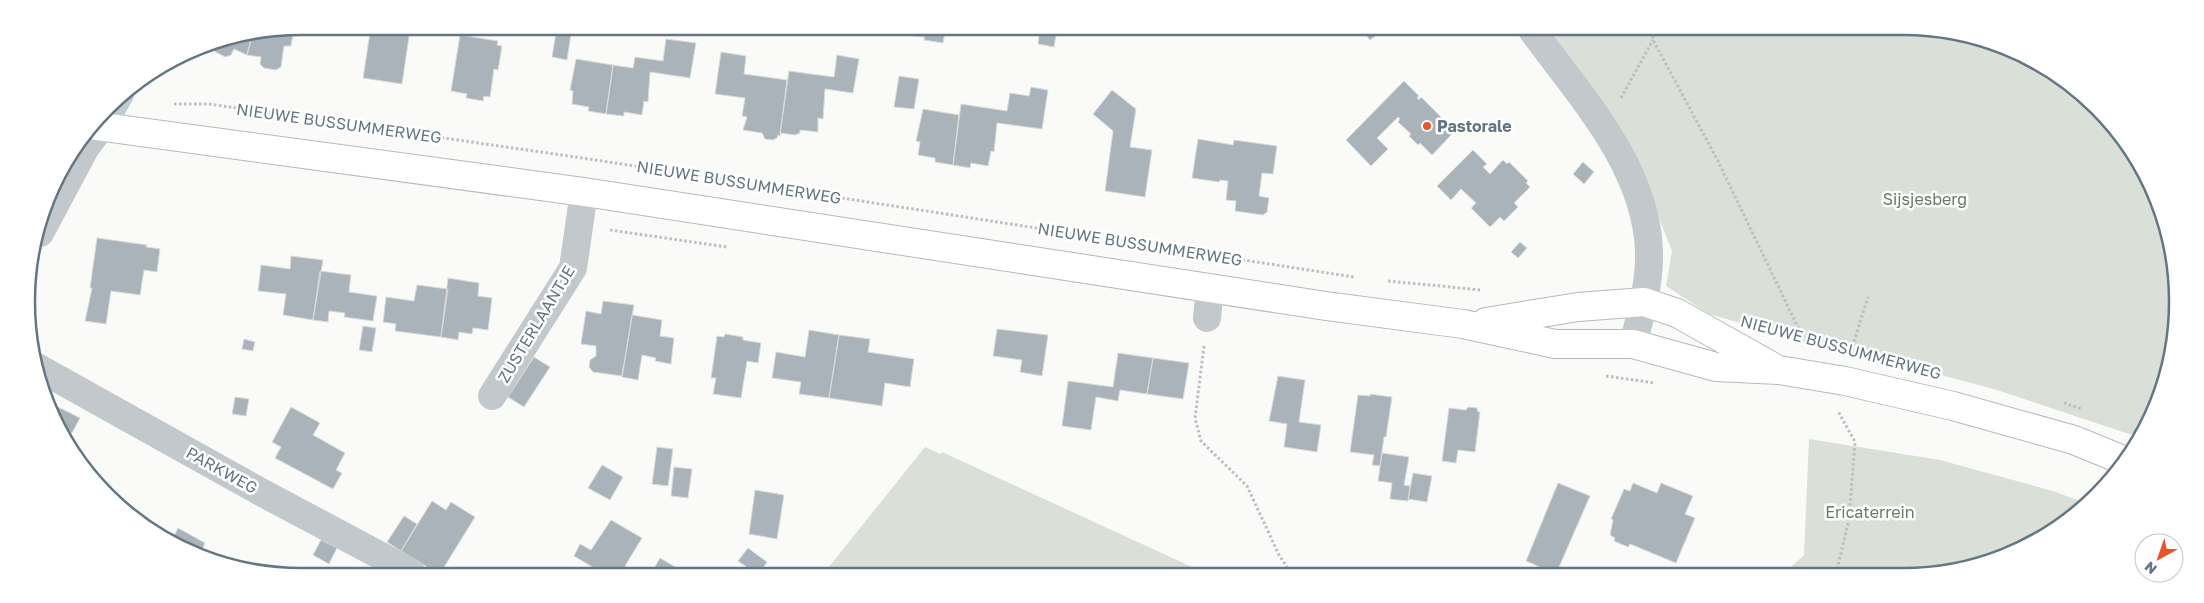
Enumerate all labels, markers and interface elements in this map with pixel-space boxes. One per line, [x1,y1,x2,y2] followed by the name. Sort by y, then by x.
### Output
[235,99,443,147] street label: NIEUWE BUSSUMMERWEG
[1437,116,1512,136] place label: Pastorale
[1421,120,1433,132] marker: Pastorale
[635,156,843,208] street label: NIEUWE BUSSUMMERWEG
[1883,189,1967,209] park label: Sijsjesberg
[1036,218,1244,270] street label: NIEUWE BUSSUMMERWEG
[493,262,579,386] street label: ZUSTERLAANTJE
[1739,311,1943,383] street label: NIEUWE BUSSUMMERWEG
[183,442,261,498] street label: PARKWEG
[1825,502,1915,522] park label: Ericaterrein
[2134,533,2184,583] north arrow
[2141,558,2160,578] text: N

